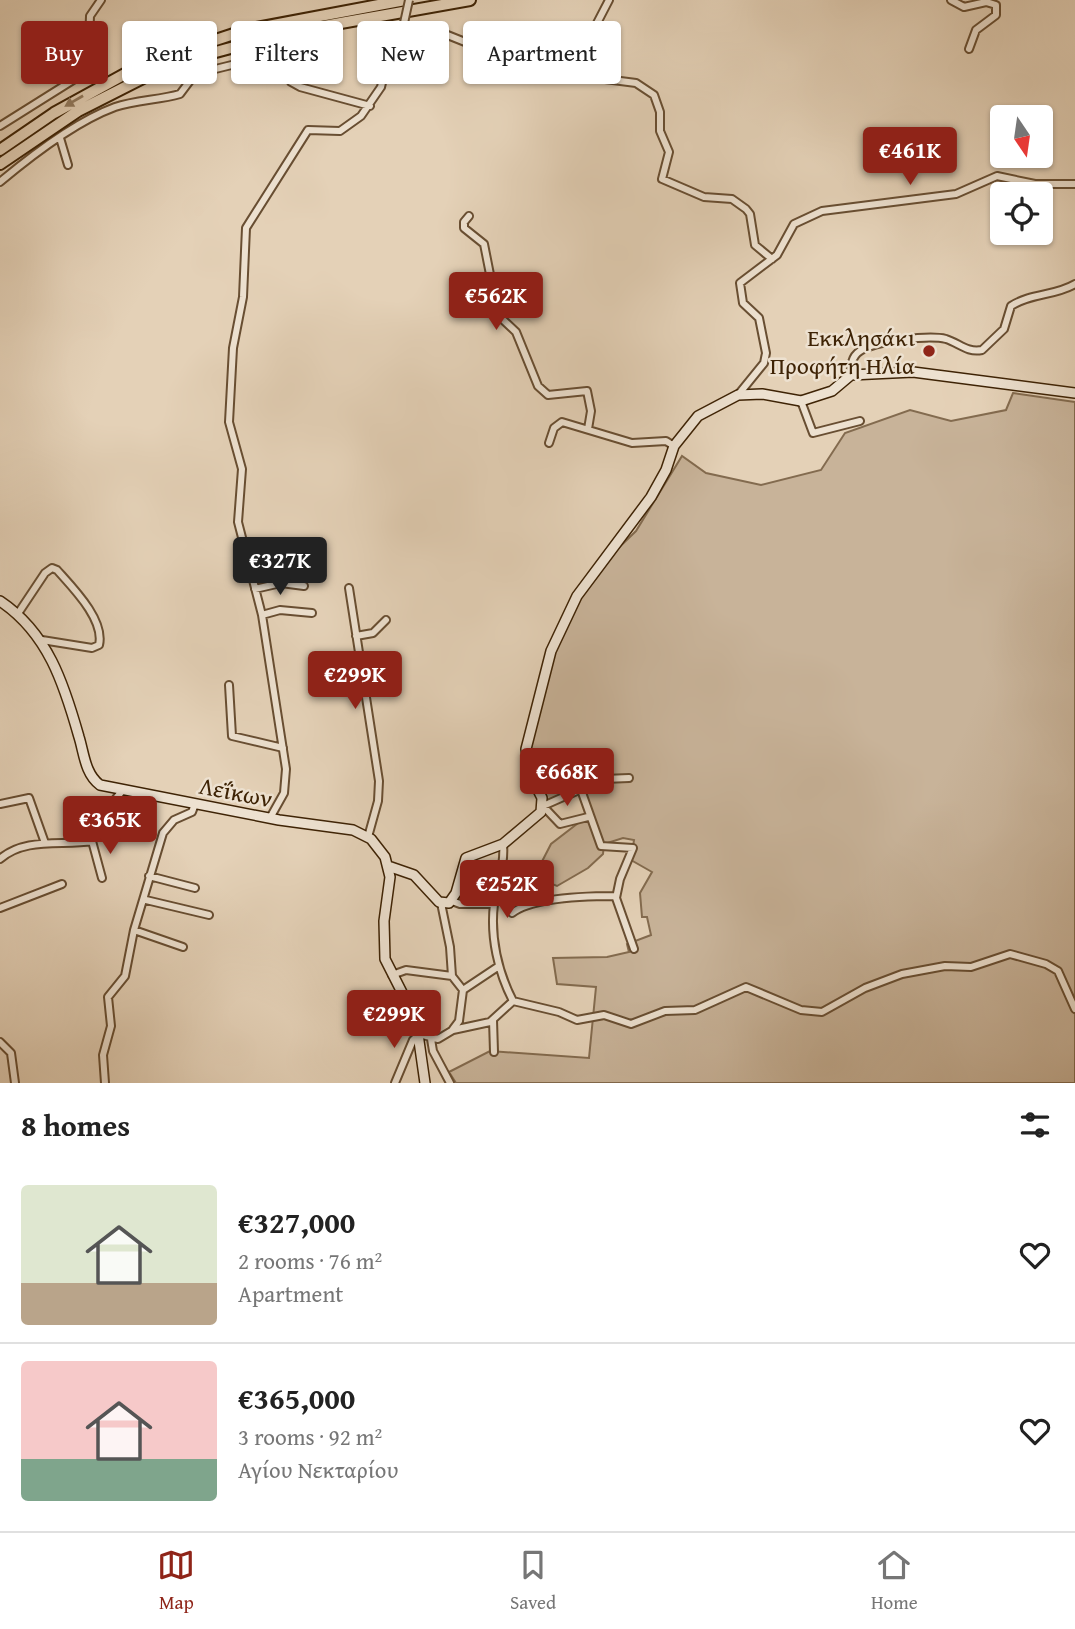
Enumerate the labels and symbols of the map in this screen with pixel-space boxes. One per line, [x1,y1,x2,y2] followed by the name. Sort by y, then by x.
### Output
[64,95,83,107] one-way arrow
[990,105,1054,168] north arrow
[861,128,959,187] pin: €461K
[447,272,545,332] pin: €562K
[770,320,916,383] place label: Εκκλησάκι Προφήτη Ηλία
[921,343,937,359] marker: Εκκλησάκι Προφήτη Ηλία
[231,538,329,597] pin: €327K
[306,652,404,711] pin: €299K
[518,748,616,808] pin: €668K
[196,768,276,816] street label: Λεΐκων
[61,796,159,856] pin: €365K
[458,860,556,920] pin: €252K
[345,990,443,1050] pin: €299K

